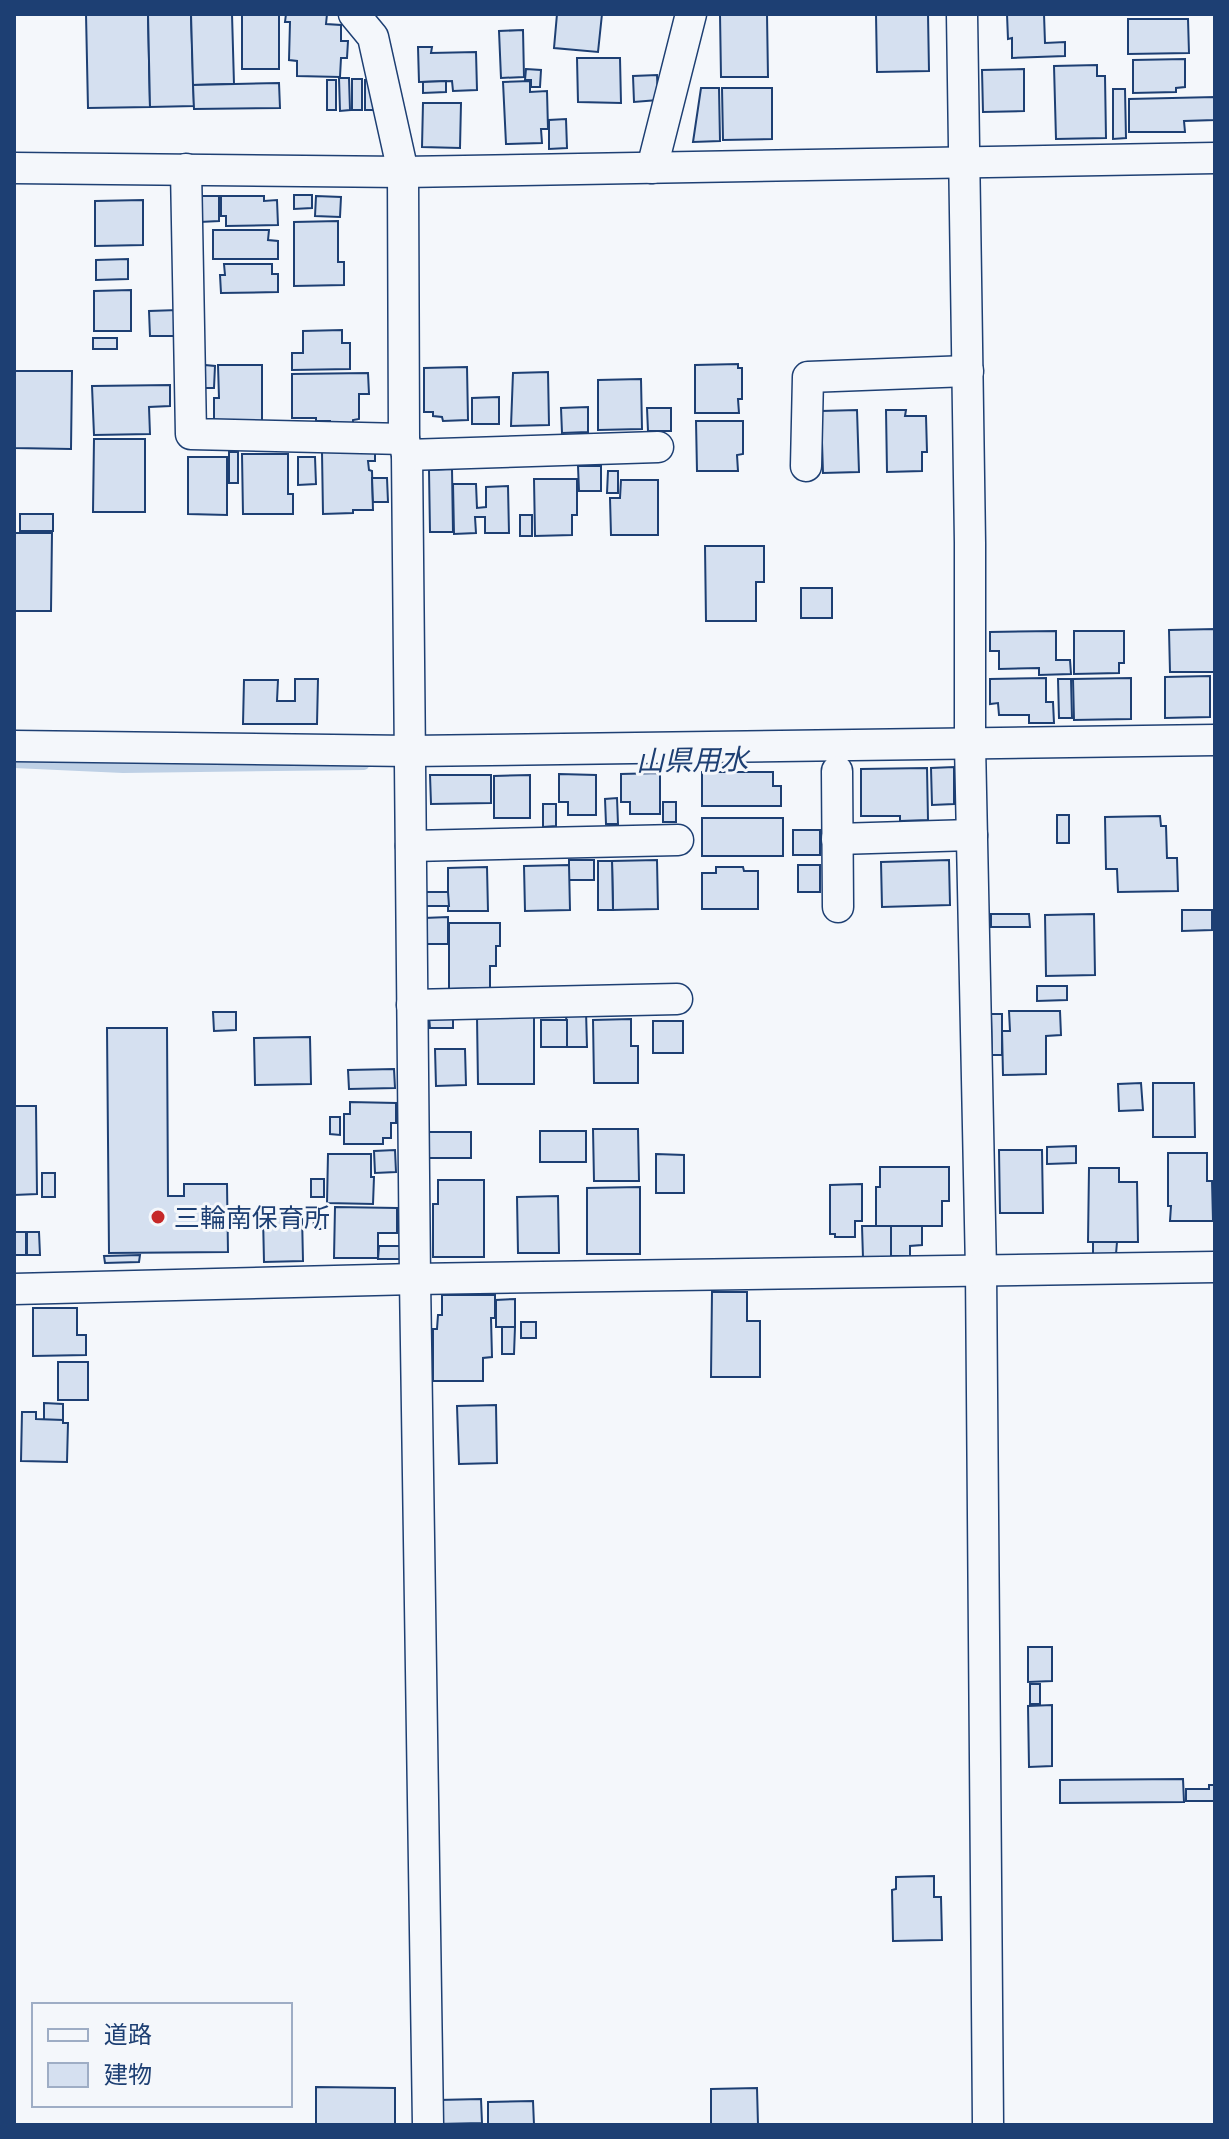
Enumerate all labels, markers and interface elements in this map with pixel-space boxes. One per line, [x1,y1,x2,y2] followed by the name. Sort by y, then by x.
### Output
[636,740,751,780] water label: 山県用水
[174,1200,330,1235] place label: 三輪南保育所
[149,1208,167,1226] marker: 三輪南保育所
[32,2003,292,2107] legend
[104,2018,152,2050] text: 道路
[104,2058,152,2090] text: 建物

